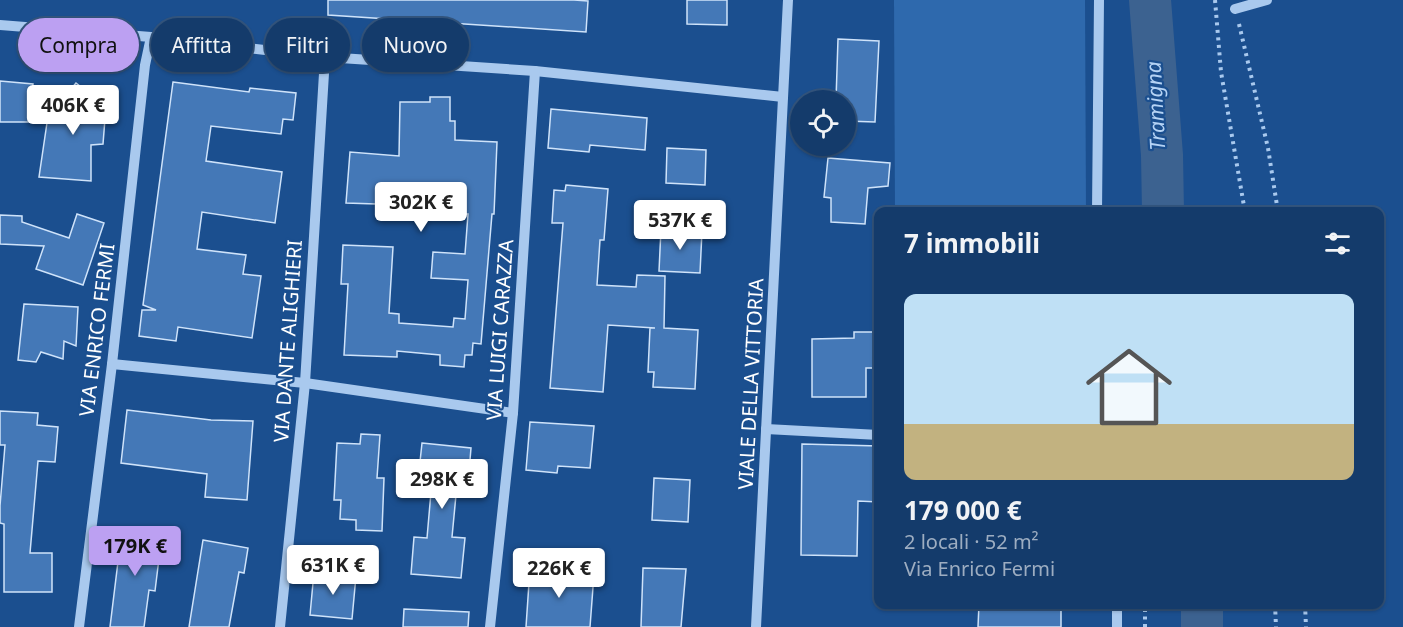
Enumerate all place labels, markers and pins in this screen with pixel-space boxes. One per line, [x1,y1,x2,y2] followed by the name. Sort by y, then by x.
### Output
[24,85,122,136] pin: 406K €
[372,182,470,233] pin: 302K €
[631,200,729,251] pin: 537K €
[393,459,491,510] pin: 298K €
[86,526,184,577] pin: 179K €
[284,545,382,596] pin: 631K €
[510,548,608,599] pin: 226K €

